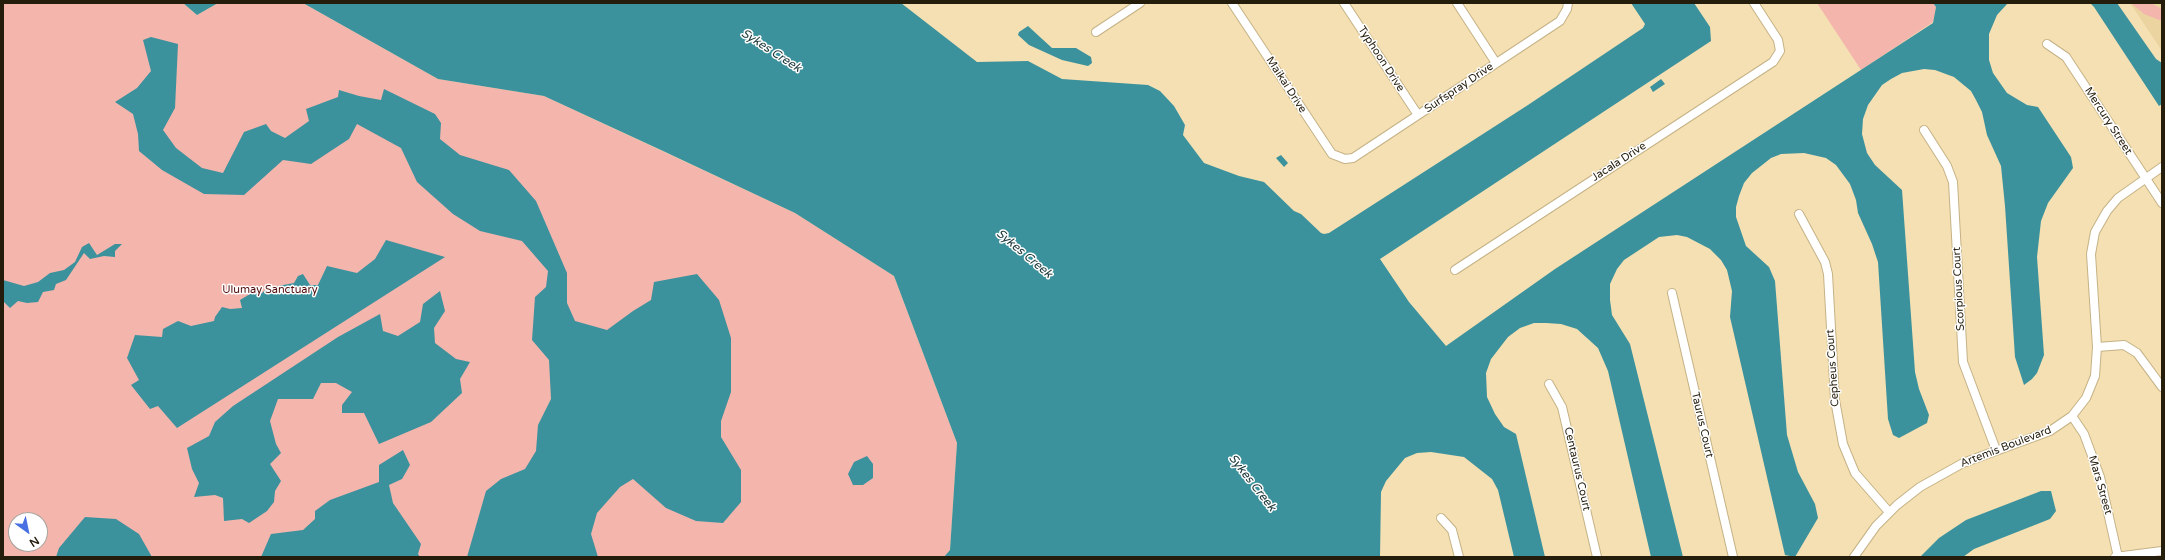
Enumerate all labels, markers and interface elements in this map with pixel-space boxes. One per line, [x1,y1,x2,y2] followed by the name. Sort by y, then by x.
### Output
[1355,24,1407,94] street label: Typhoon Drive
[738,26,804,76] water label: Sykes Creek
[1263,54,1309,116] street label: Maikai Drive
[1422,60,1496,116] street label: Surfspray Drive
[2081,85,2135,157] street label: Mercury Street
[1589,140,1649,184] street label: Jacala Drive
[993,227,1055,281] water label: Sykes Creek
[1950,247,1968,331] street label: Scorpious Court
[222,283,318,297] park label: Ulumay Sanctuary
[1824,329,1842,407] street label: Cepheus Court
[1688,391,1716,459] street label: Taurus Court
[1959,424,2053,470] street label: Artemis Boulevard
[1561,426,1593,512] street label: Centaurus Court
[1225,452,1279,514] water label: Sykes Creek
[2085,454,2115,516] street label: Mars Street
[8,512,48,552] north arrow
[27,534,42,550] text: N

